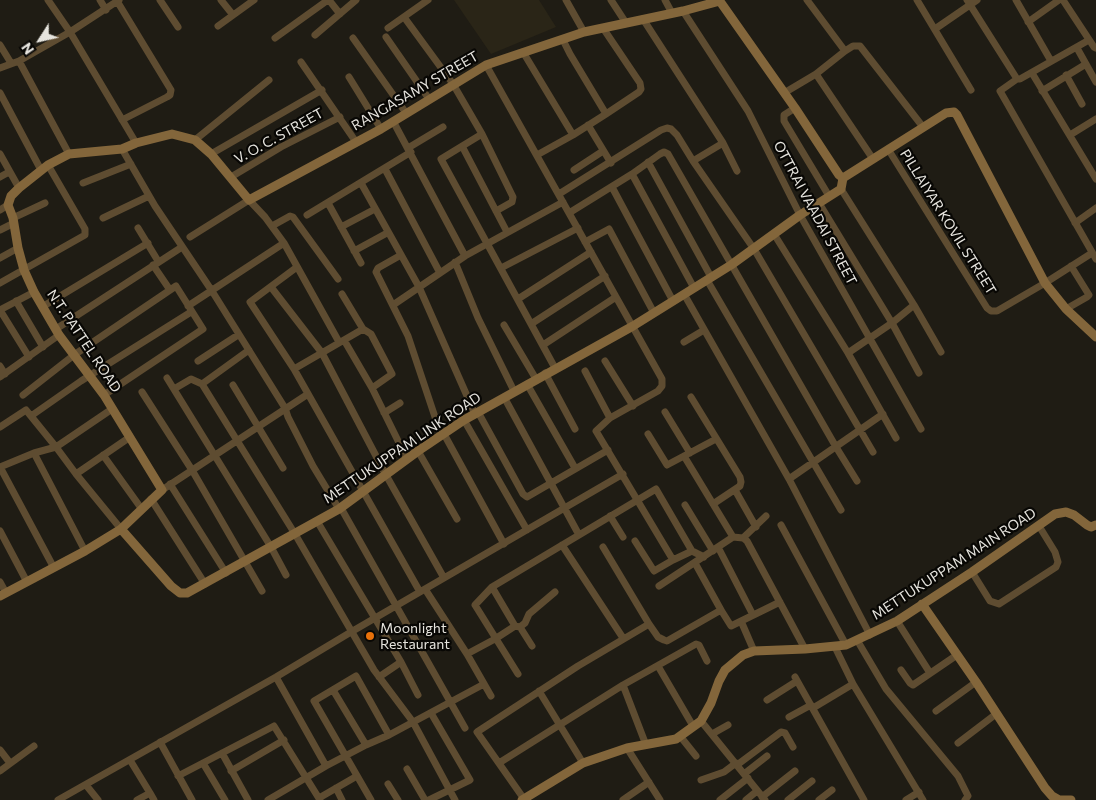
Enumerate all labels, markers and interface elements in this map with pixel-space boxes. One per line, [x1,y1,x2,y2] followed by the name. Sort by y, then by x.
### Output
[15,15,65,65] north arrow
[17,40,37,58] text: N
[349,48,481,134] street label: RANGASAMY STREET
[231,105,327,167] street label: V. O. C. STREET
[770,138,860,288] street label: OTTRAI VAADAI STREET
[896,146,1000,298] street label: PILLAIYAR KOVIL STREET
[43,286,125,396] street label: N.T. PATTEL ROAD
[320,389,484,507] street label: METTUKUPPAM LINK ROAD
[869,505,1039,623] street label: METTUKUPPAM MAIN ROAD
[380,620,450,652] place label: Moonlight Restaurant
[364,630,376,642] marker: Moonlight Restaurant

